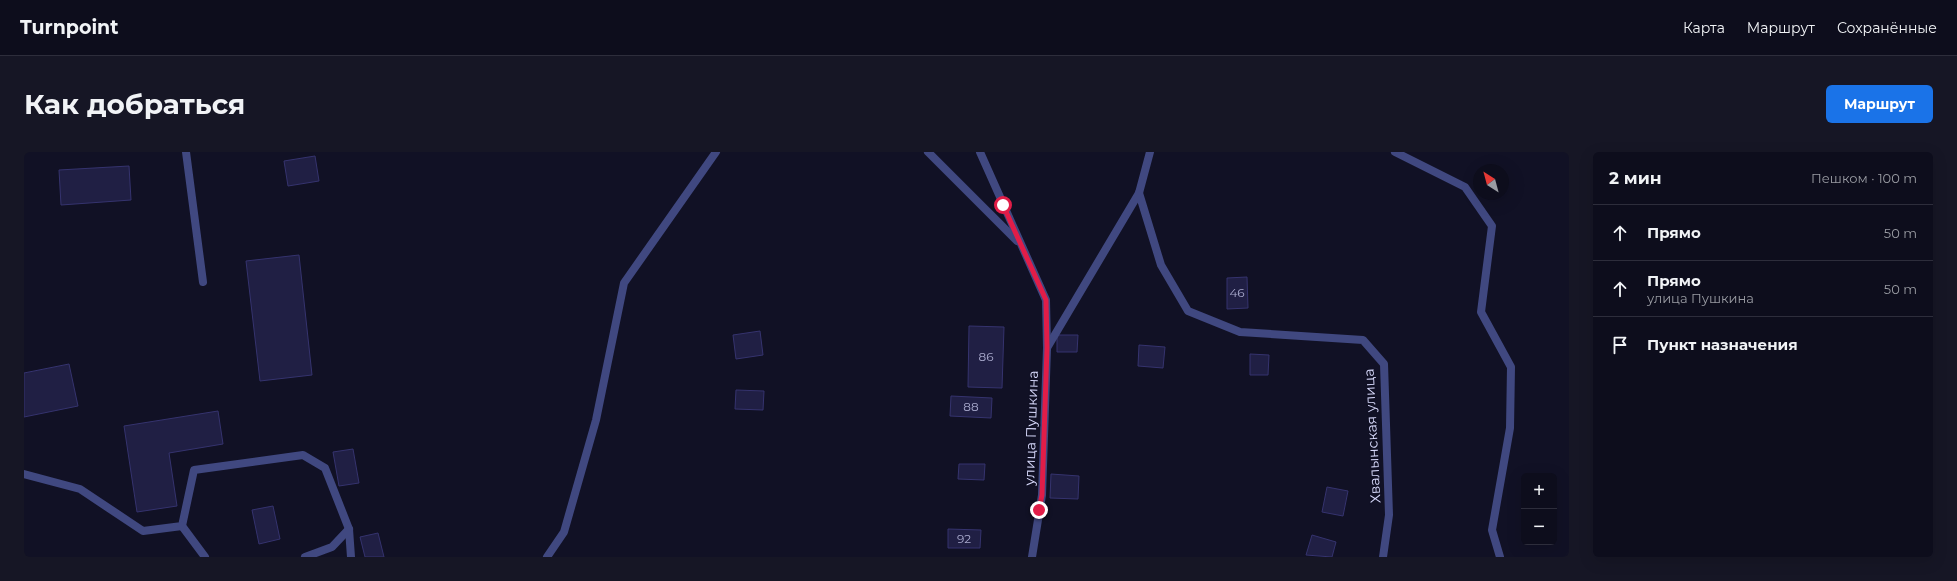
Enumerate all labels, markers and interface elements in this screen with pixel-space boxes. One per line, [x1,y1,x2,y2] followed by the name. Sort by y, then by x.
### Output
[20,16,119,39] text: Turnpoint
[1683,19,1725,37] text: Карта
[1747,19,1815,37] text: Маршрут
[1837,19,1937,37] text: Сохранённые
[1826,85,1933,123] button: Маршрут
[24,87,245,121] text: Как добраться
[1473,164,1509,200] north arrow
[1609,168,1662,188] text: 2 мин
[1811,170,1917,186] text: Пешком · 100 m
[994,196,1012,214] route start
[1609,222,1631,244] icon: ahead
[1647,223,1701,242] text: Прямо
[1884,225,1917,241] text: 50 m
[1647,271,1701,290] text: Прямо
[1609,278,1631,300] icon: ahead
[1884,281,1917,297] text: 50 m
[1229,285,1245,300] house number: 46
[1647,290,1754,306] text: улица Пушкина
[1609,334,1631,356] icon: arrive
[1647,335,1798,354] text: Пункт назначения
[979,349,993,364] house number: 86
[1359,368,1385,504] street label: Хвалынская улица
[1020,370,1042,487] street label: улица Пушкина
[963,399,979,414] house number: 88
[1521,473,1557,545] map controls
[1521,473,1557,509] button: +
[1030,501,1048,519] route end
[1521,509,1557,545] button: −
[957,531,971,546] house number: 92

